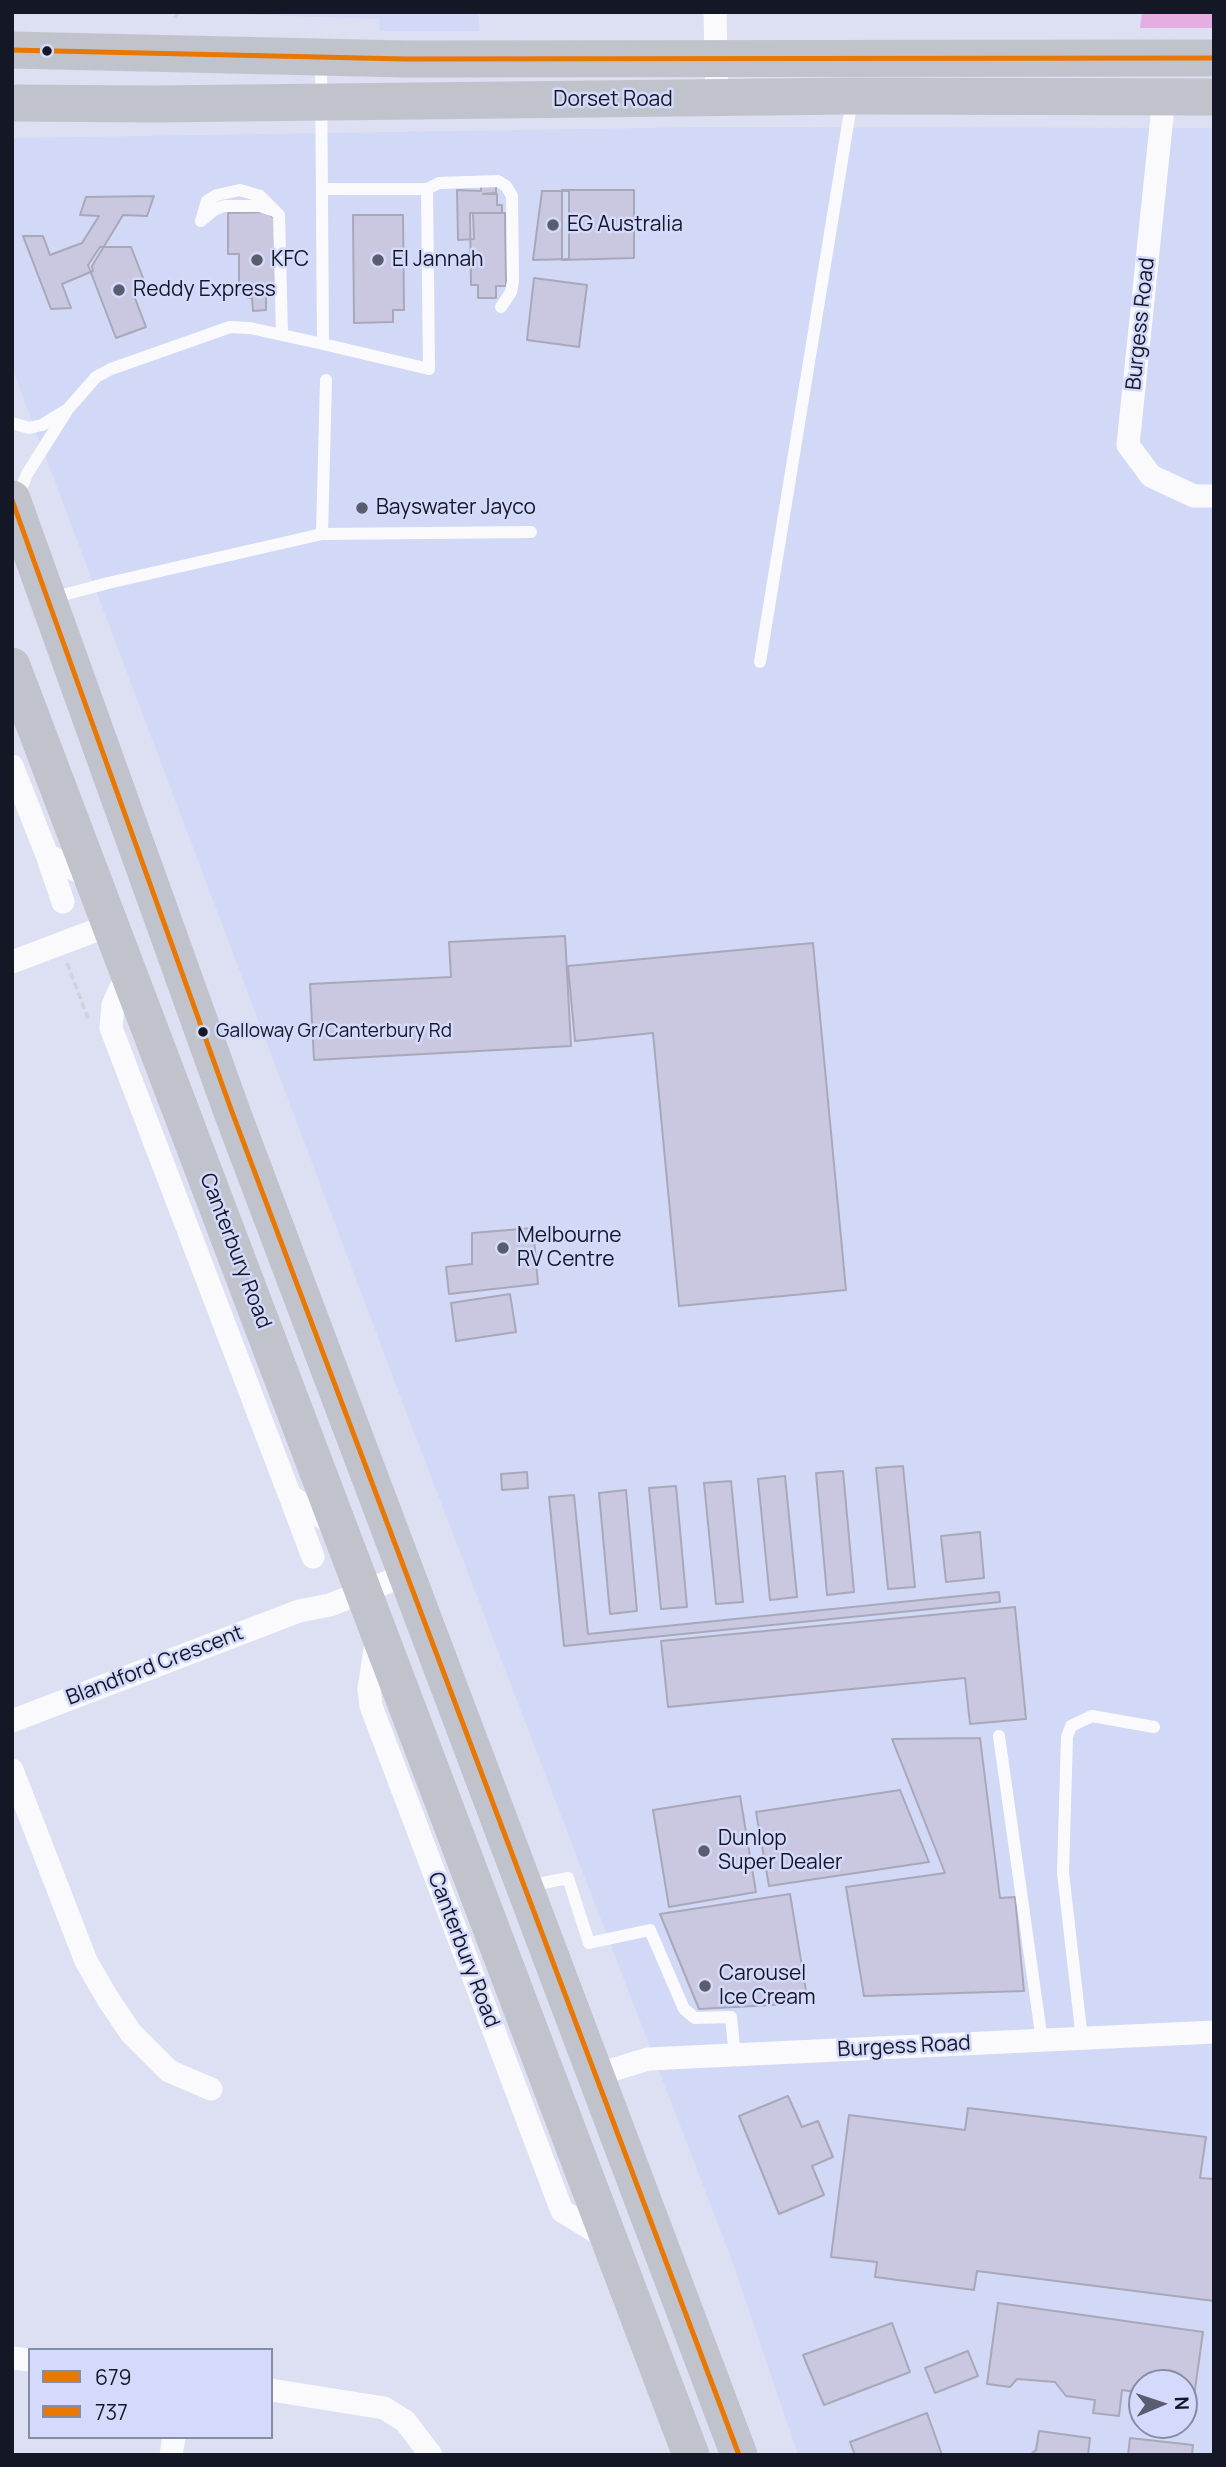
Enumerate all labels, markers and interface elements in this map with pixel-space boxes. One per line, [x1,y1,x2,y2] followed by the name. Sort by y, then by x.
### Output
[40,44,54,58] unlabelled marker
[553,87,673,113] street label: Dorset Road
[567,212,683,238] place label: EG Australia
[545,217,561,233] marker: EG Australia
[271,247,309,273] place label: KFC
[392,247,484,273] place label: El Jannah
[249,252,265,268] marker: KFC
[370,252,386,268] marker: El Jannah
[1122,256,1160,392] street label: Burgess Road
[133,277,276,303] place label: Reddy Express
[111,282,127,298] marker: Reddy Express
[376,495,536,521] place label: Bayswater Jayco
[354,500,370,516] marker: Bayswater Jayco
[216,1021,452,1043] place label: Galloway Gr/Canterbury Rd
[196,1025,210,1039] marker: Galloway Gr/Canterbury Rd
[194,1170,276,1332] street label: Canterbury Road
[517,1223,621,1273] place label: Melbourne RV Centre
[495,1240,511,1256] marker: Melbourne RV Centre
[63,1621,247,1711] street label: Blandford Crescent
[718,1826,842,1876] place label: Dunlop Super Dealer
[696,1843,712,1859] marker: Dunlop Super Dealer
[422,1869,504,2031] street label: Canterbury Road
[719,1961,816,2011] place label: Carousel Ice Cream
[697,1978,713,1994] marker: Carousel Ice Cream
[837,2031,971,2063] street label: Burgess Road
[28,2348,273,2439] legend
[95,2363,132,2391] text: 679
[1128,2369,1198,2439] north arrow
[1169,2396,1195,2411] text: N
[95,2398,128,2426] text: 737

